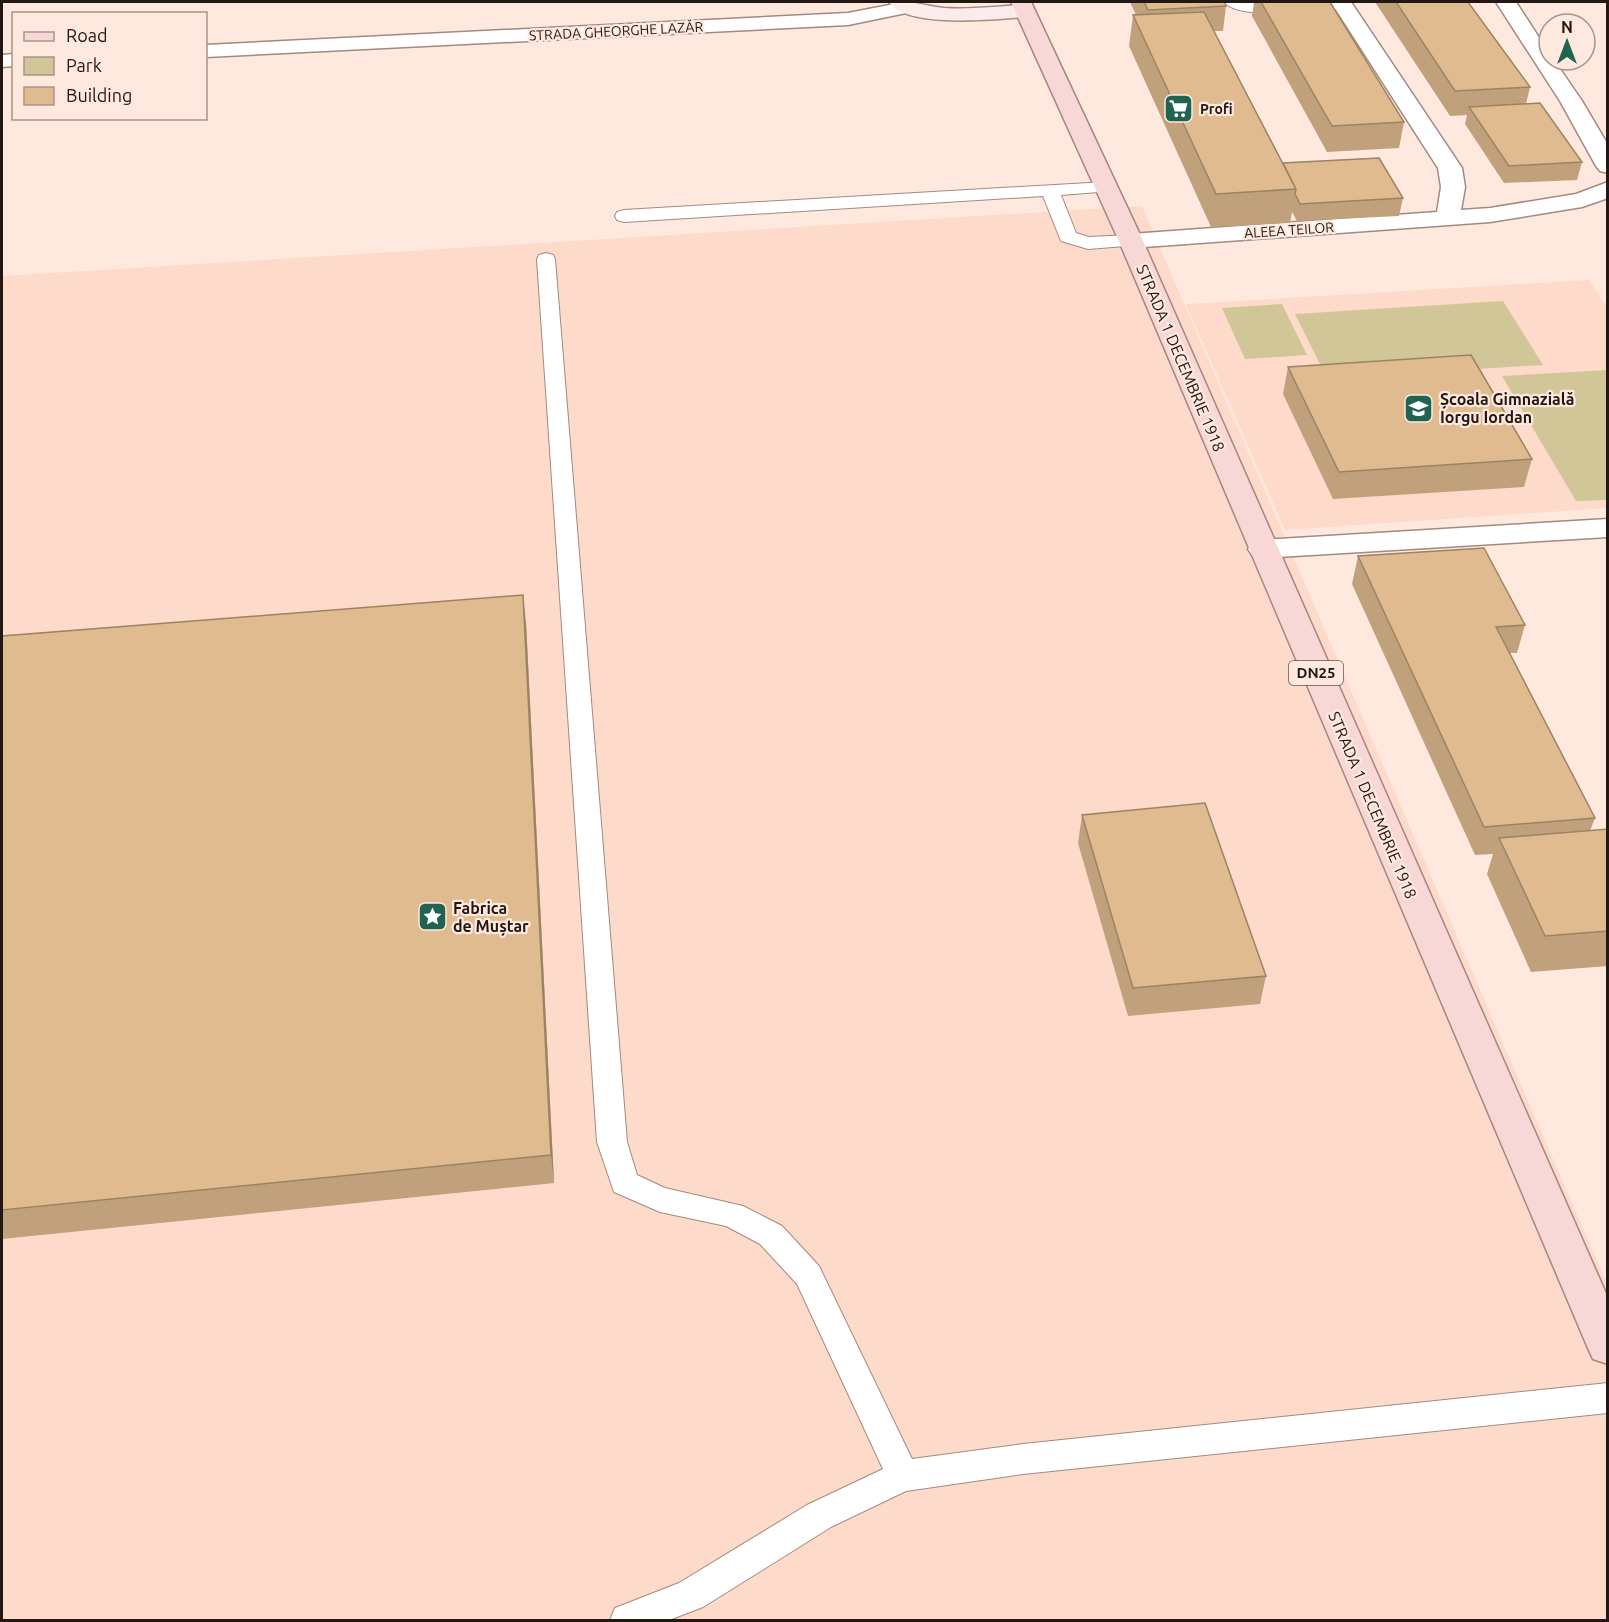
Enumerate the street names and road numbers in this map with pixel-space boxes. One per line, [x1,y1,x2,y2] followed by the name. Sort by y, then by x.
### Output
[528,17,704,44] street label: STRADA GHEORGHE LAZĂR
[1244,219,1335,241] street label: ALEEA TEILOR
[1133,262,1229,454] street label: STRADA 1 DECEMBRIE 1918
[1289,661,1343,685] road number: DN25
[1325,709,1421,901] street label: STRADA 1 DECEMBRIE 1918

